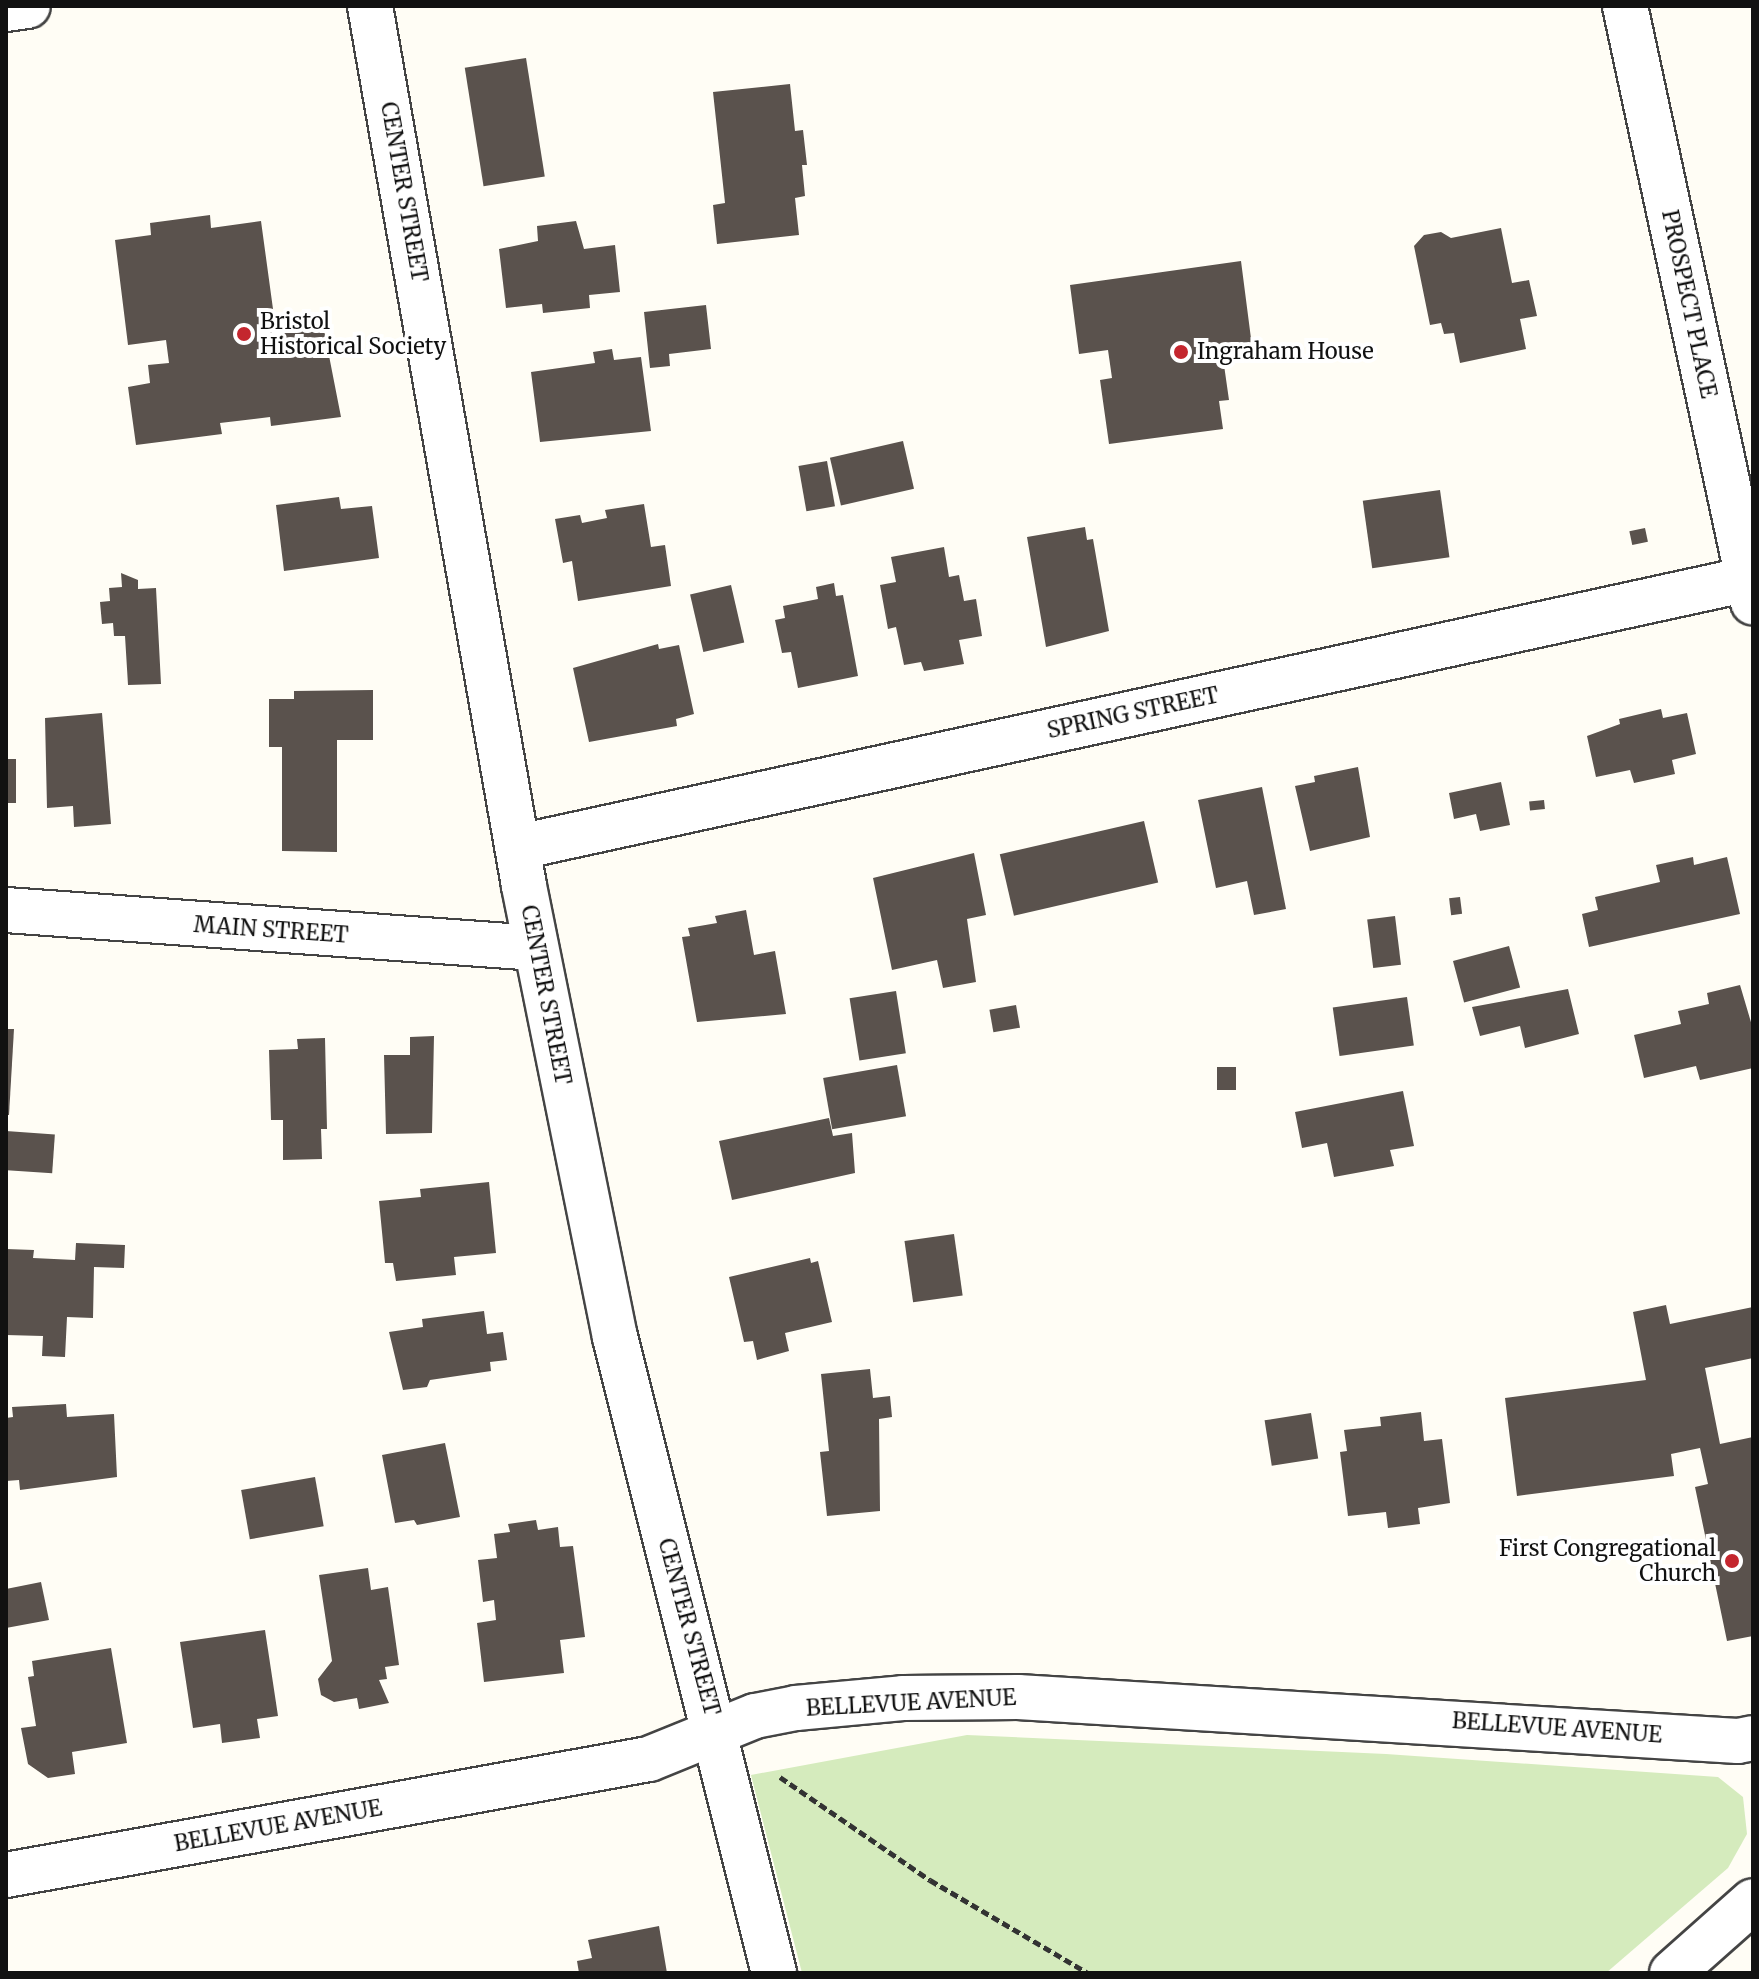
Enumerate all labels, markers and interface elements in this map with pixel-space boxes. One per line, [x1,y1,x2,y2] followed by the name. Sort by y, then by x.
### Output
[375,100,433,284] street label: CENTER STREET
[1656,208,1722,400] street label: PROSPECT PLACE
[260,308,446,360] place label: Bristol Historical Society
[235,325,253,343] marker: Bristol Historical Society
[1197,339,1374,365] place label: Ingraham House
[1172,343,1190,361] marker: Ingraham House
[1045,682,1221,744] street label: SPRING STREET
[516,903,576,1087] street label: CENTER STREET
[193,911,349,949] street label: MAIN STREET
[653,1535,725,1719] street label: CENTER STREET
[1499,1535,1716,1586] place label: First Congregational Church
[1723,1552,1741,1570] marker: First Congregational Church
[805,1684,1017,1722] street label: BELLEVUE AVENUE
[1451,1707,1663,1749] street label: BELLEVUE AVENUE
[172,1795,384,1857] street label: BELLEVUE AVENUE

